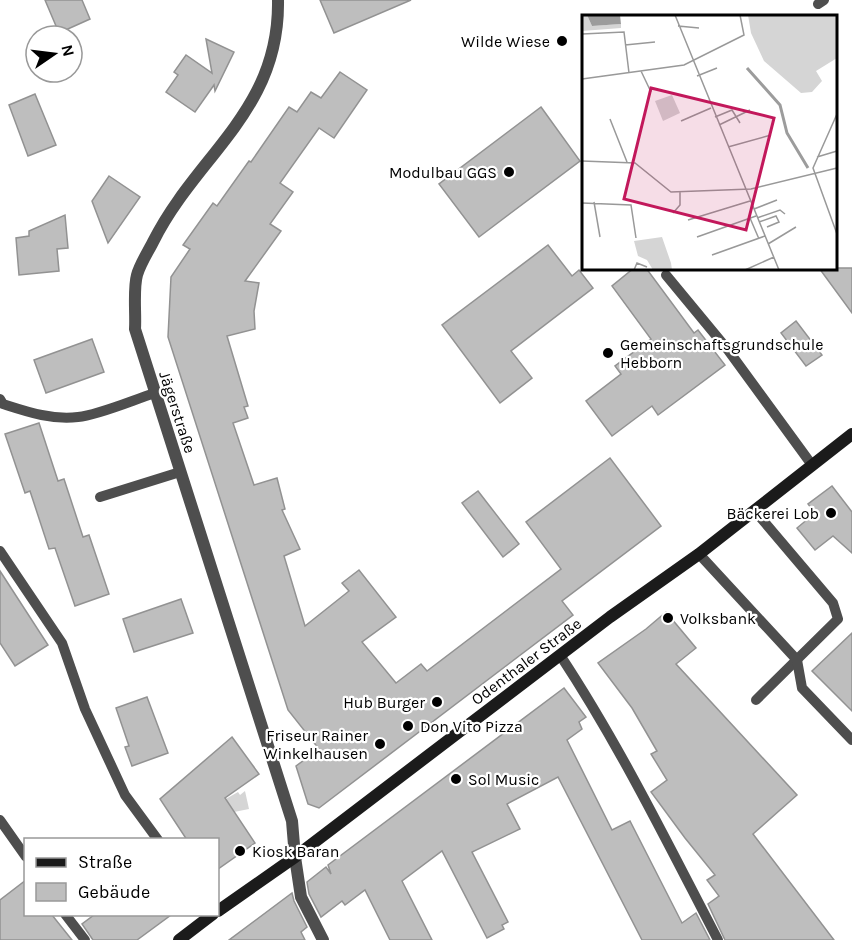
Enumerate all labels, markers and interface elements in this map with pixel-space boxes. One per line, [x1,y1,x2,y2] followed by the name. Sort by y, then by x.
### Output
[582,15,837,270] inset map
[24,24,84,84] north arrow
[461,32,550,51] place label: Wilde Wiese
[555,34,569,48] marker: Wilde Wiese
[57,43,79,58] text: N
[389,163,497,182] place label: Modulbau GGS
[502,165,516,179] marker: Modulbau GGS
[620,335,824,372] place label: Gemeinschaftsgrundschule Hebborn
[601,346,615,360] marker: Gemeinschaftsgrundschule Hebborn
[155,369,200,456] street label: Jägerstraße
[726,504,819,523] place label: Bäckerei Lob
[824,506,838,520] marker: Bäckerei Lob
[680,609,756,628] place label: Volksbank
[661,611,675,625] marker: Volksbank
[468,614,585,709] street label: Odenthaler Straße
[343,693,425,712] place label: Hub Burger
[430,695,444,709] marker: Hub Burger
[420,717,523,736] place label: Don Vito Pizza
[401,719,415,733] marker: Don Vito Pizza
[263,726,368,763] place label: Friseur Rainer Winkelhausen
[373,737,387,751] marker: Friseur Rainer Winkelhausen
[468,770,539,789] place label: Sol Music
[449,772,463,786] marker: Sol Music
[24,838,219,916] legend
[252,842,339,861] place label: Kiosk Baran
[233,844,247,858] marker: Kiosk Baran
[78,851,132,873] text: Straße
[78,881,150,903] text: Gebäude

